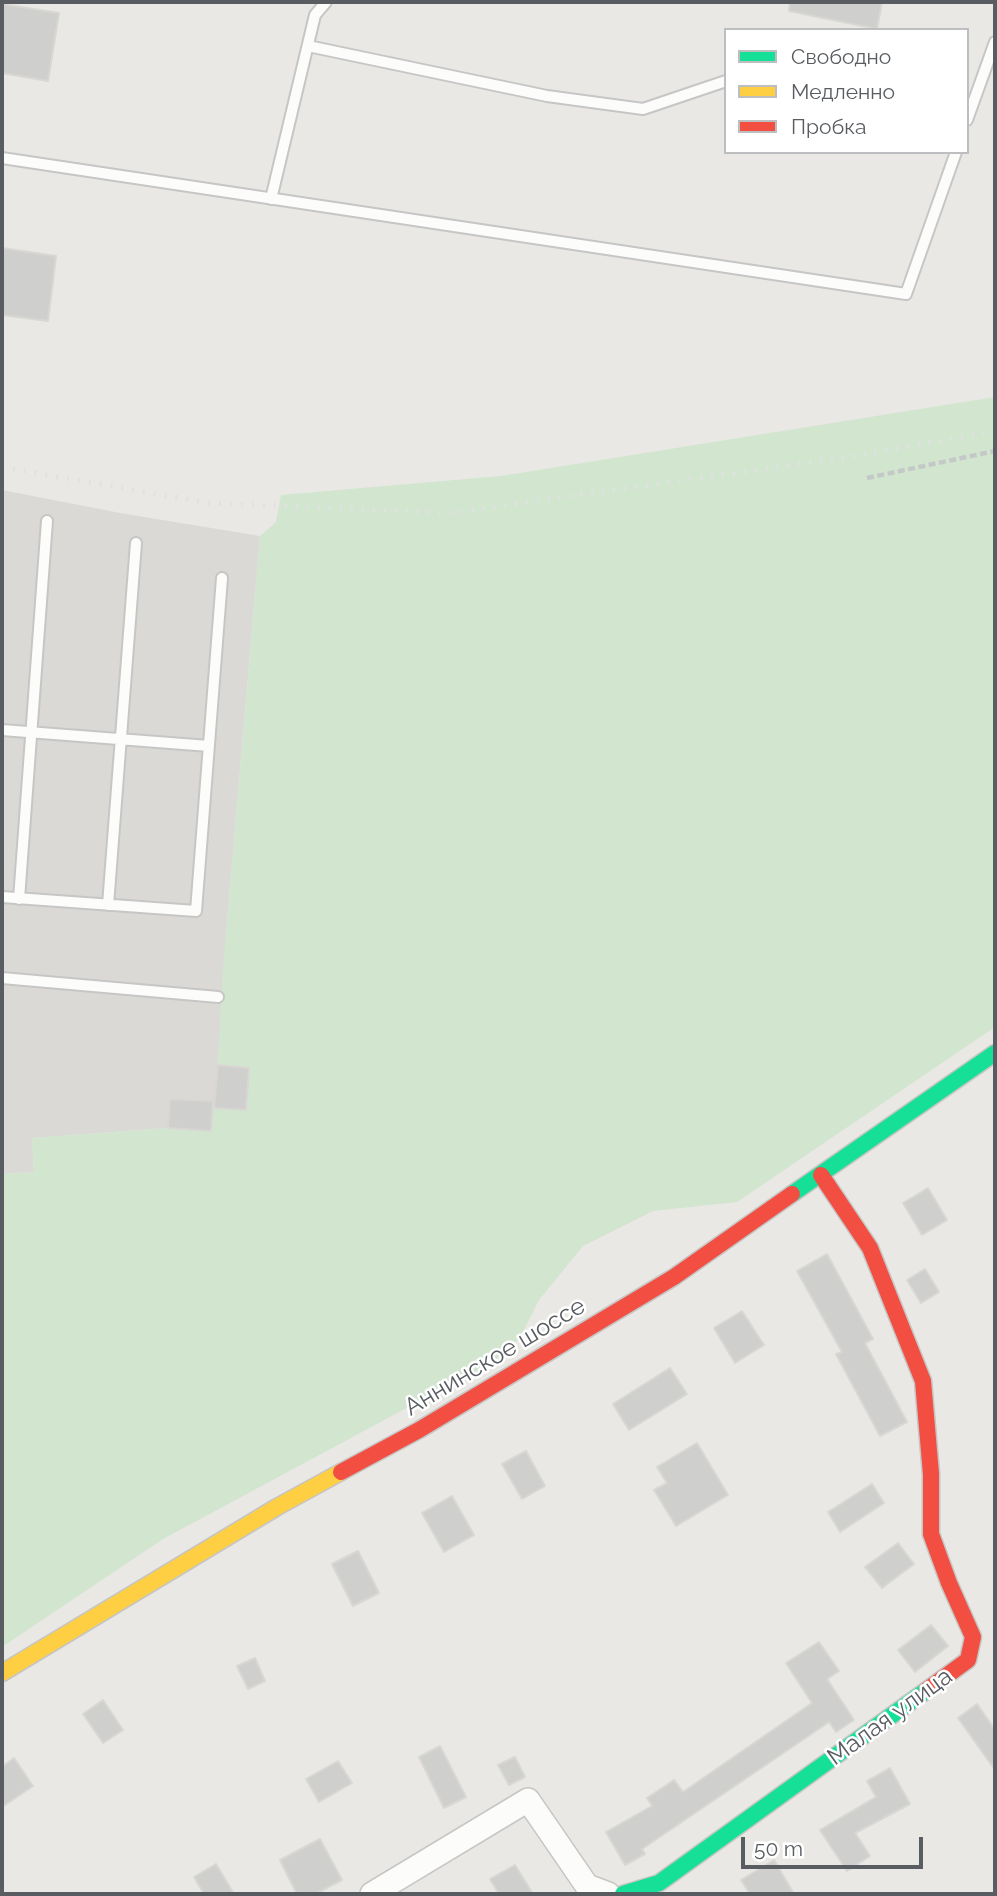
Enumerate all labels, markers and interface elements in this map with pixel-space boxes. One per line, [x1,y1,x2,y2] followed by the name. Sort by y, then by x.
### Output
[724,28,969,154] legend
[791,44,891,69] text: Свободно
[791,79,895,104] text: Медленно
[791,114,867,139] text: Пробка
[399,1292,591,1422] street label: Аннинское шоссе
[822,1662,958,1772] street label: Малая улица
[745,1822,927,1866] scale bar
[754,1836,803,1861] text: 50 m

